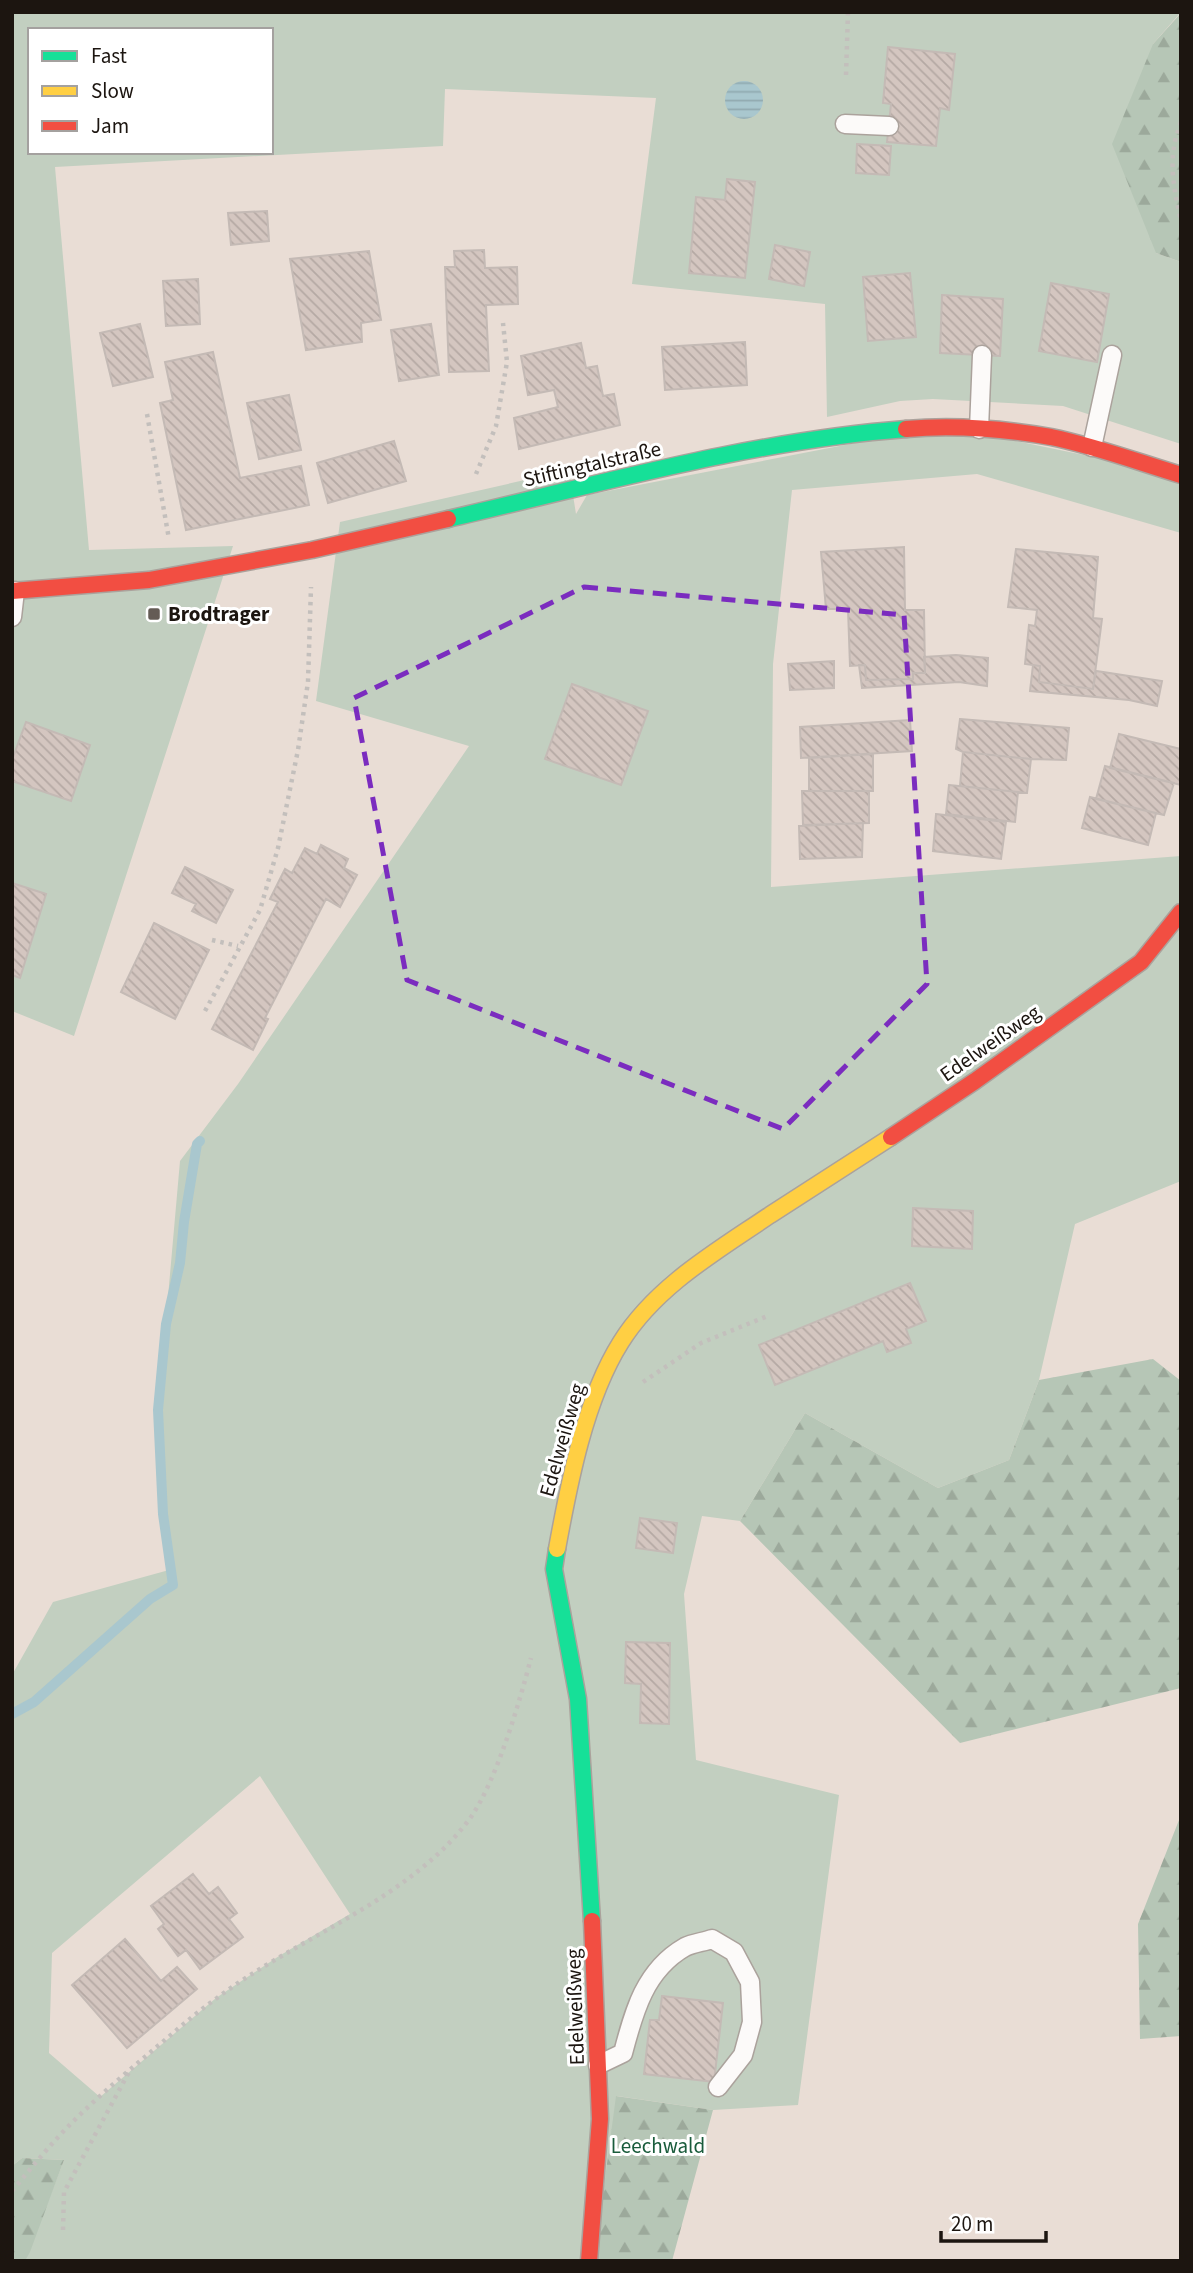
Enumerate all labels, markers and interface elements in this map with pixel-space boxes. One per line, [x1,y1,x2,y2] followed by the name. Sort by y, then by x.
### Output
[28,28,273,154] legend
[91,41,127,71] text: Fast
[91,76,134,106] text: Slow
[91,111,129,141] text: Jam
[520,434,664,494] street label: Stiftingtalstraße
[168,599,270,629] place label: Brodtrager
[146,606,162,622] marker: Brodtrager
[934,997,1047,1089] street label: Edelweißweg
[532,1379,593,1500] street label: Edelweißweg
[558,1948,592,2066] street label: Edelweißweg
[611,2131,705,2161] park label: Leechwald
[941,2200,1046,2244] scale bar
[951,2209,993,2239] text: 20 m

